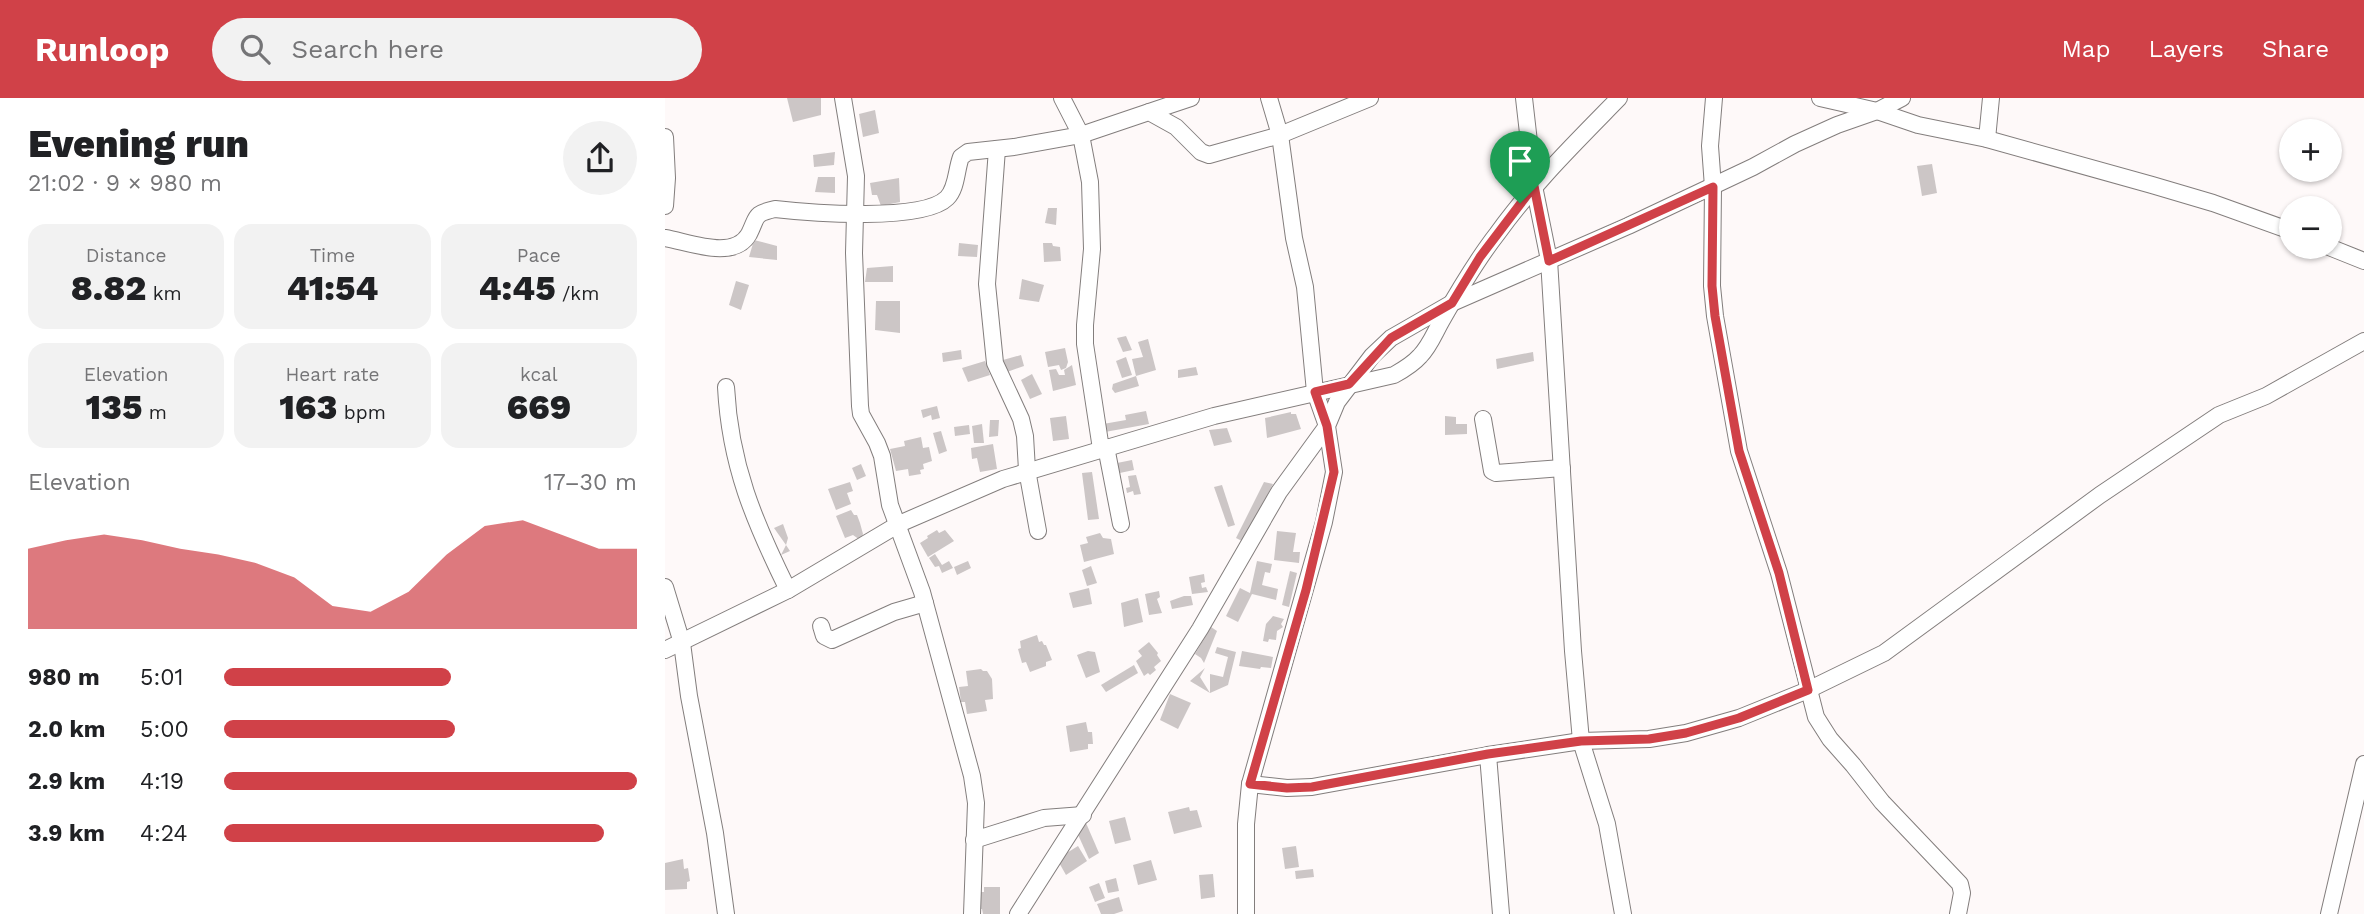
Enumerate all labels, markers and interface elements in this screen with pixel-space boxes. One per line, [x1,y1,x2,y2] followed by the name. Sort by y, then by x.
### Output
[212,18,702,81] search box
[35,30,170,69] text: Runloop
[236,30,274,68] icon: search
[292,34,444,64] text: Search here
[2062,35,2110,63] text: Map
[2148,35,2224,63] text: Layers
[2262,35,2329,63] text: Share
[2279,119,2342,259] map controls
[2279,119,2342,182] button: +
[563,121,637,195] button: share
[28,122,249,166] text: Evening run
[1490,131,1550,203] pin
[1501,142,1539,180] icon: arrive
[28,170,222,197] text: 21:02 · 9 × 980 m
[2279,196,2342,259] button: −
[86,244,167,267] text: Distance
[310,244,355,267] text: Time
[517,244,561,267] text: Pace
[71,267,146,309] text: 8.82
[287,267,378,309] text: 41:54
[478,267,556,309] text: 4:45
[146,282,182,305] text: km
[556,282,599,305] text: /km
[84,363,169,386] text: Elevation
[286,363,379,386] text: Heart rate
[520,363,558,386] text: kcal
[85,386,142,428] text: 135
[279,386,337,428] text: 163
[506,386,571,428] text: 669
[142,401,167,424] text: m
[337,401,386,424] text: bpm
[28,469,131,496] text: Elevation
[544,469,637,496] text: 17–30 m
[28,664,100,691] text: 980 m
[140,664,183,691] text: 5:01
[28,716,106,743] text: 2.0 km
[140,716,189,743] text: 5:00
[28,768,105,795] text: 2.9 km
[140,768,184,795] text: 4:19
[28,820,105,847] text: 3.9 km
[140,820,188,847] text: 4:24

